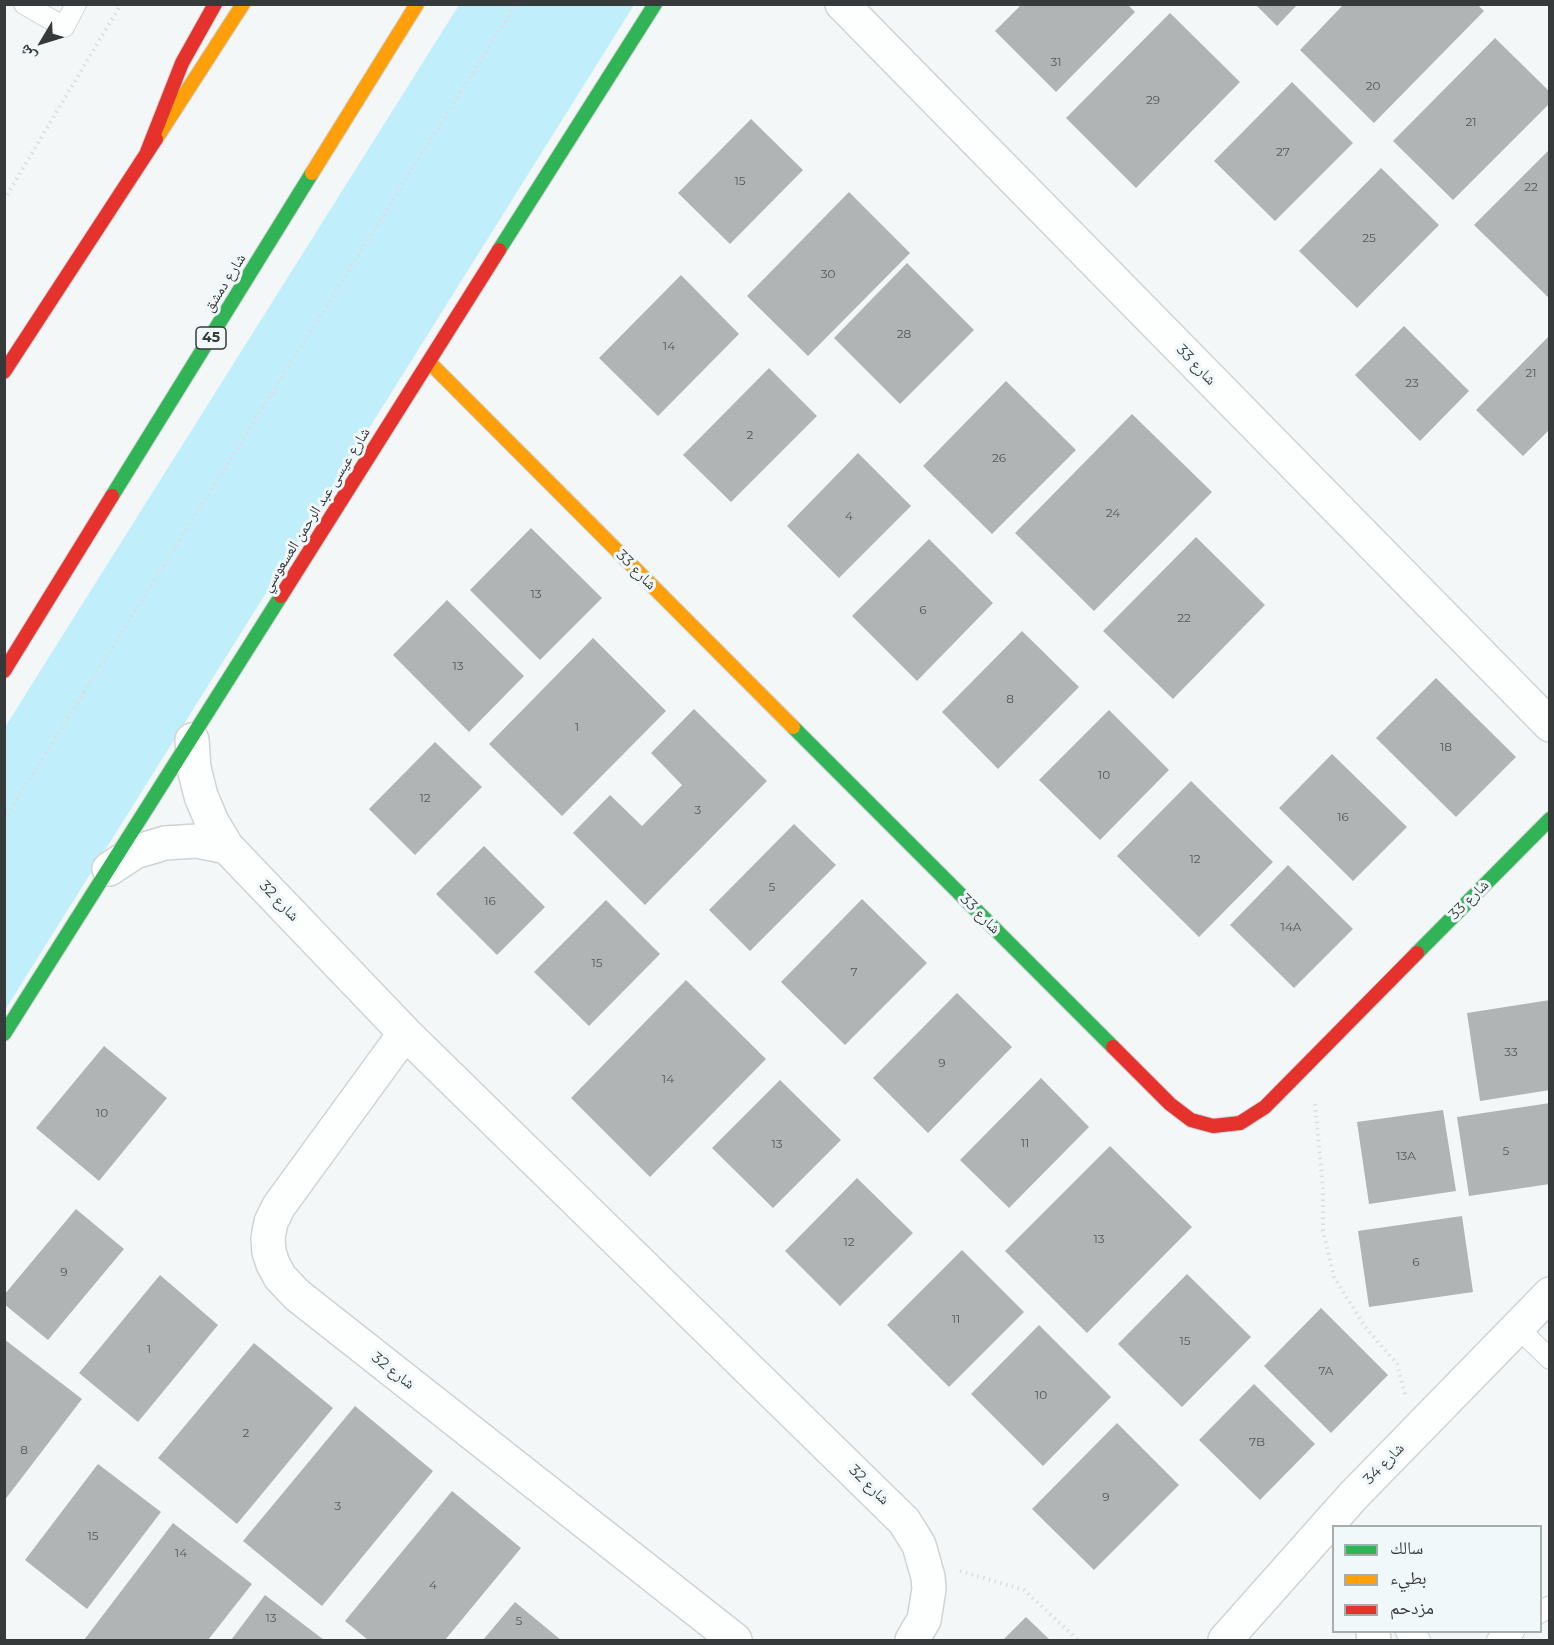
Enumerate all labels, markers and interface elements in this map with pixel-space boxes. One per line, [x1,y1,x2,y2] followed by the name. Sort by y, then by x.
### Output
[12,12,72,72] north arrow
[15,41,40,66] text: ش
[1050,55,1062,69] house number: 31
[1366,79,1380,93] house number: 20
[1146,93,1160,107] house number: 29
[1465,115,1477,129] house number: 21
[1276,145,1290,159] house number: 27
[734,174,746,188] house number: 15
[1524,180,1538,194] house number: 22
[1362,231,1376,245] house number: 25
[200,251,250,315] street label: شارع دمشق
[821,267,835,281] house number: 30
[196,327,226,349] road number: 45
[897,327,911,341] house number: 28
[663,339,675,353] house number: 14
[1172,341,1220,389] street label: شارع 33
[1525,366,1537,380] house number: 21
[1405,376,1419,390] house number: 23
[258,425,374,595] street label: شارع عيسى عبد الرحمن العسعوسي
[747,428,753,442] house number: 2
[992,451,1006,465] house number: 26
[1106,506,1120,520] house number: 24
[845,509,853,523] house number: 4
[612,546,660,594] street label: شارع 33
[530,587,542,601] house number: 13
[919,603,927,617] house number: 6
[1177,611,1191,625] house number: 22
[452,659,464,673] house number: 13
[1006,692,1014,706] house number: 8
[575,720,579,734] house number: 1
[1440,740,1452,754] house number: 18
[1098,768,1110,782] house number: 10
[419,791,431,805] house number: 12
[695,803,701,817] house number: 3
[1337,810,1349,824] house number: 16
[1189,852,1201,866] house number: 12
[1445,876,1493,924] street label: شارع 33
[255,877,303,925] street label: شارع 32
[769,880,775,894] house number: 5
[956,890,1004,938] street label: شارع 33
[484,894,496,908] house number: 16
[1281,920,1301,934] house number: 14A
[591,956,603,970] house number: 15
[850,965,858,979] house number: 7
[1504,1045,1518,1059] house number: 33
[938,1056,946,1070] house number: 9
[662,1072,674,1086] house number: 14
[96,1106,108,1120] house number: 10
[1021,1136,1029,1150] house number: 11
[771,1137,783,1151] house number: 13
[1503,1144,1509,1158] house number: 5
[1396,1149,1416,1163] house number: 13A
[1093,1232,1105,1246] house number: 13
[843,1235,855,1249] house number: 12
[1412,1255,1420,1269] house number: 6
[60,1265,68,1279] house number: 9
[952,1312,960,1326] house number: 11
[1179,1334,1191,1348] house number: 15
[147,1342,151,1356] house number: 1
[368,1349,418,1393] street label: شارع 32
[1319,1364,1333,1378] house number: 7A
[1035,1388,1047,1402] house number: 10
[243,1426,249,1440] house number: 2
[1249,1435,1265,1449] house number: 7B
[1360,1439,1408,1489] street label: شارع 34
[20,1443,28,1457] house number: 8
[845,1461,893,1509] street label: شارع 32
[1102,1490,1110,1504] house number: 9
[335,1499,341,1513] house number: 3
[1332,1525,1542,1633] legend
[87,1529,99,1543] house number: 15
[1390,1537,1423,1559] text: سالك
[175,1546,187,1560] house number: 14
[1390,1567,1427,1589] text: بطيء
[429,1578,437,1592] house number: 4
[1390,1597,1434,1619] text: مزدحم
[265,1611,277,1625] house number: 13
[516,1614,522,1628] house number: 5

